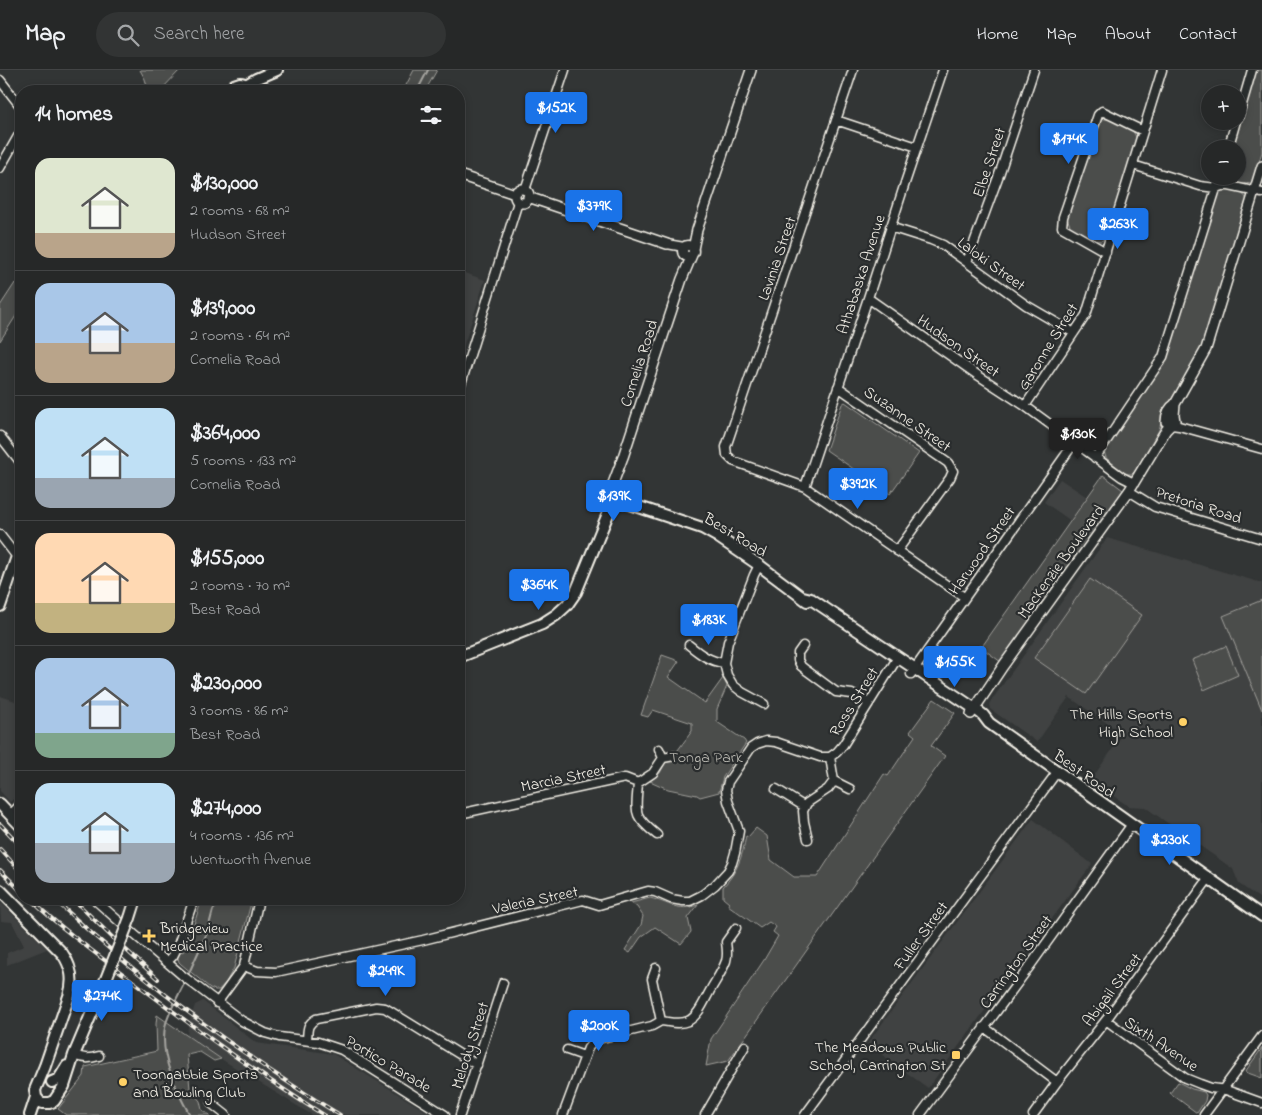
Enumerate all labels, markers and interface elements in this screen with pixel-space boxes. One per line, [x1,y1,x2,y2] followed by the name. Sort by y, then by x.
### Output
[96,12,446,57] search box
[25,17,66,52] text: Map
[114,21,142,49] icon: search
[154,21,245,48] text: Search here
[977,22,1018,48] text: Home
[1046,22,1077,48] text: Map
[1105,22,1151,48] text: About
[1179,22,1237,48] text: Contact
[1201,85,1246,185] map controls
[1201,85,1246,130] button: +
[521,92,591,134] pin: $152K
[536,96,576,120] text: $152K
[35,100,113,130] text: 14 homes
[417,101,445,129] icon: filters
[1034,122,1104,165] pin: $174K
[967,124,1013,201] street label: Elbe Street
[1051,127,1087,151] text: $174K
[1201,140,1246,185] button: −
[190,169,258,199] text: $130,000
[75,178,135,238] icon: home
[559,190,629,232] pin: $379K
[576,194,612,218] text: $379K
[190,199,290,223] text: 2 rooms · 68 m²
[1083,208,1153,250] pin: $263K
[831,211,893,337] street label: Athabaska Avenue
[1098,212,1138,236] text: $263K
[752,213,804,304] street label: Lavinia Street
[190,223,286,247] text: Hudson Street
[952,232,1030,298] street label: Laloki Street
[190,294,255,324] text: $139,000
[1012,298,1085,395] street label: Garonne Street
[75,303,135,363] icon: home
[912,309,1005,384] street label: Hudson Street
[615,317,665,410] street label: Cornelia Road
[190,324,290,348] text: 2 rooms · 64 m²
[190,348,280,372] text: Cornelia Road
[858,381,956,459] street label: Suzanne Street
[1043,418,1113,460] pin: $130K
[190,419,260,449] text: $364,000
[1060,422,1096,446] text: $130K
[75,428,135,488] icon: home
[190,449,296,473] text: 5 rooms · 133 m²
[823,468,893,510] pin: $392K
[840,472,876,496] text: $392K
[190,473,280,497] text: Cornelia Road
[579,480,649,522] pin: $139K
[1152,481,1245,531] street label: Pretoria Road
[597,484,631,508] text: $139K
[1012,500,1111,624] street label: MacKenzie Boulevard
[943,501,1022,600] street label: Harwood Street
[698,507,771,564] street label: Best Road
[190,544,264,574] text: $155,000
[75,553,135,613] icon: home
[504,568,574,611] pin: $364K
[520,573,558,597] text: $364K
[190,574,290,598] text: 2 rooms · 70 m²
[190,598,260,622] text: Best Road
[674,604,744,646] pin: $183K
[691,608,727,632] text: $183K
[920,646,990,688] pin: $155K
[935,650,975,674] text: $155K
[824,662,886,741] street label: Ross Street
[190,669,262,699] text: $230,000
[75,678,135,738] icon: home
[190,699,288,723] text: 3 rooms · 86 m²
[1070,703,1173,745] place label: The Hills Sports High School
[1177,716,1189,728] marker: The Hills Sports High School
[190,723,260,747] text: Best Road
[1047,744,1120,805] street label: Best Road
[669,746,744,770] park label: Tonga Park
[519,758,609,800] street label: Marcia Street
[190,794,261,824] text: $274,000
[75,803,135,863] icon: home
[190,824,294,848] text: 4 rooms · 136 m²
[1135,824,1205,866] pin: $230K
[1151,828,1189,852] text: $230K
[190,848,311,872] text: Wentworth Avenue
[489,880,581,922] street label: Valeria Street
[888,896,955,976] street label: Fuller Street
[974,910,1059,1014] street label: Carrington Street
[159,917,264,959] place label: Bridgeview Medical Practice
[142,929,156,943] marker: Bridgeview Medical Practice
[1077,948,1149,1032] street label: Abigail Street
[351,954,421,997] pin: $249K
[368,959,404,983] text: $249K
[67,980,137,1022] pin: $274K
[83,984,121,1008] text: $274K
[446,998,496,1092] street label: Melody Street
[564,1010,634,1052] pin: $200K
[1119,1011,1204,1079] street label: Sixth Avenue
[579,1014,619,1038] text: $200K
[341,1030,436,1100] street label: Portico Parade
[809,1036,947,1078] place label: The Meadows Public School, Carrington St
[950,1049,962,1061] marker: The Meadows Public School, Carrington St
[133,1063,258,1105] place label: Toongabbie Sports and Bowling Club
[117,1076,129,1088] marker: Toongabbie Sports and Bowling Club

